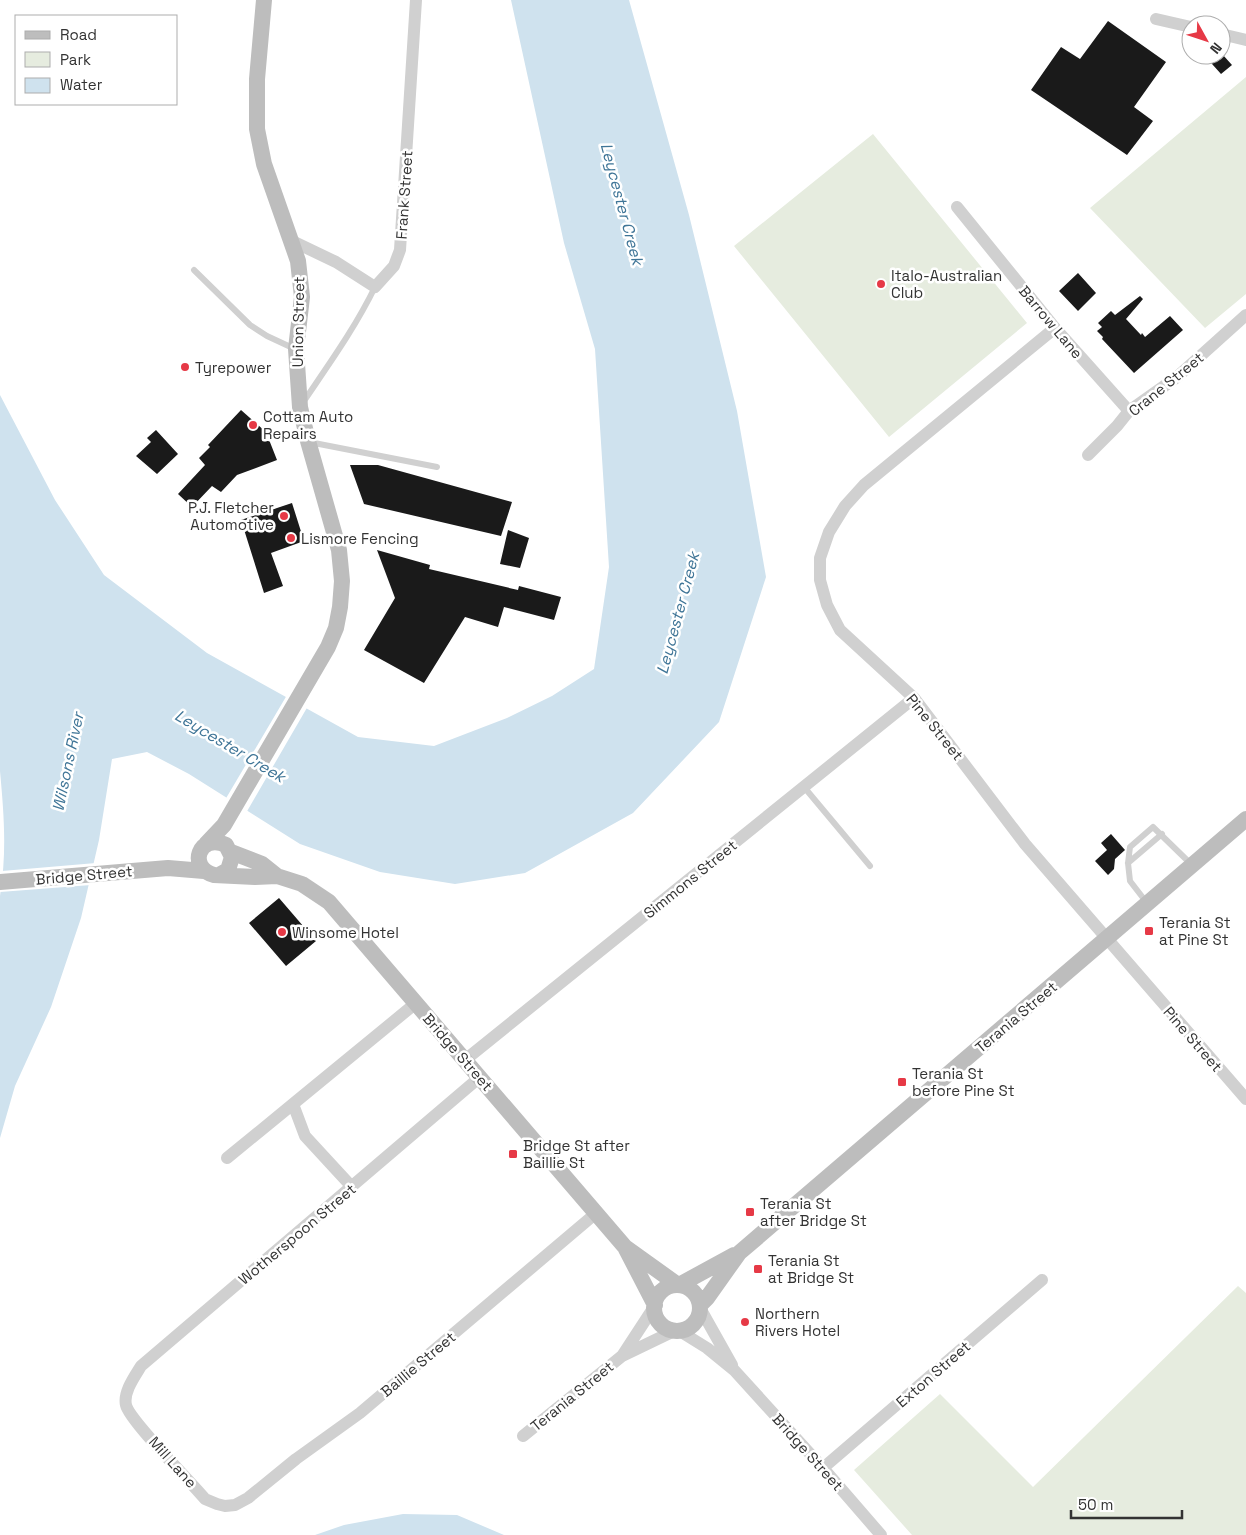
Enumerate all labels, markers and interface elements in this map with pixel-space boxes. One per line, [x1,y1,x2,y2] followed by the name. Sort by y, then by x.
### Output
[15,15,178,105] legend
[1181,15,1231,65] north arrow
[60,25,97,44] text: Road
[1206,39,1226,58] text: N
[60,50,91,69] text: Park
[60,75,103,94] text: Water
[596,141,649,270] water label: Leycester Creek
[391,150,417,240] street label: Frank Street
[891,266,1002,302] place label: Italo-Australian Club
[288,276,308,368] street label: Union Street
[875,278,887,290] marker: Italo-Australian Club
[1015,282,1087,362] street label: Barrow Lane
[1124,348,1208,420] street label: Crane Street
[195,358,272,377] place label: Tyrepower
[179,361,191,373] marker: Tyrepower
[263,407,353,443] place label: Cottam Auto Repairs
[247,419,259,431] marker: Cottam Auto Repairs
[188,498,274,534] place label: P.J. Fletcher Automotive
[278,510,290,522] marker: P.J. Fletcher Automotive
[301,529,419,548] place label: Lismore Fencing
[285,532,297,544] marker: Lismore Fencing
[652,547,705,676] water label: Leycester Creek
[902,690,968,764] street label: Pine Street
[171,705,291,789] water label: Leycester Creek
[47,709,89,813] water label: Wilsons River
[639,835,741,922] street label: Simmons Street
[35,861,133,889] street label: Bridge Street
[1159,913,1231,949] place label: Terania St at Pine St
[292,923,399,942] place label: Winsome Hotel
[1143,925,1155,937] marker: Terania St at Pine St
[276,926,288,938] marker: Winsome Hotel
[971,977,1061,1057] street label: Terania Street
[1159,1002,1227,1076] street label: Pine Street
[419,1009,497,1095] street label: Bridge Street
[912,1064,1015,1100] place label: Terania St before Pine St
[896,1076,908,1088] marker: Terania St before Pine St
[523,1136,630,1172] place label: Bridge St after Baillie St
[507,1148,519,1160] marker: Bridge St after Baillie St
[234,1179,360,1289] street label: Wotherspoon Street
[760,1194,867,1230] place label: Terania St after Bridge St
[744,1206,756,1218] marker: Terania St after Bridge St
[768,1251,854,1287] place label: Terania St at Bridge St
[752,1263,764,1275] marker: Terania St at Bridge St
[755,1304,840,1340] place label: Northern Rivers Hotel
[739,1316,751,1328] marker: Northern Rivers Hotel
[377,1327,459,1401] street label: Baillie Street
[892,1337,974,1411] street label: Exton Street
[527,1357,617,1435] street label: Terania Street
[768,1410,848,1495] street label: Bridge Street
[145,1432,201,1492] street label: Mill Lane
[1071,1488,1182,1520] scale bar
[1078,1495,1113,1514] text: 50 m

